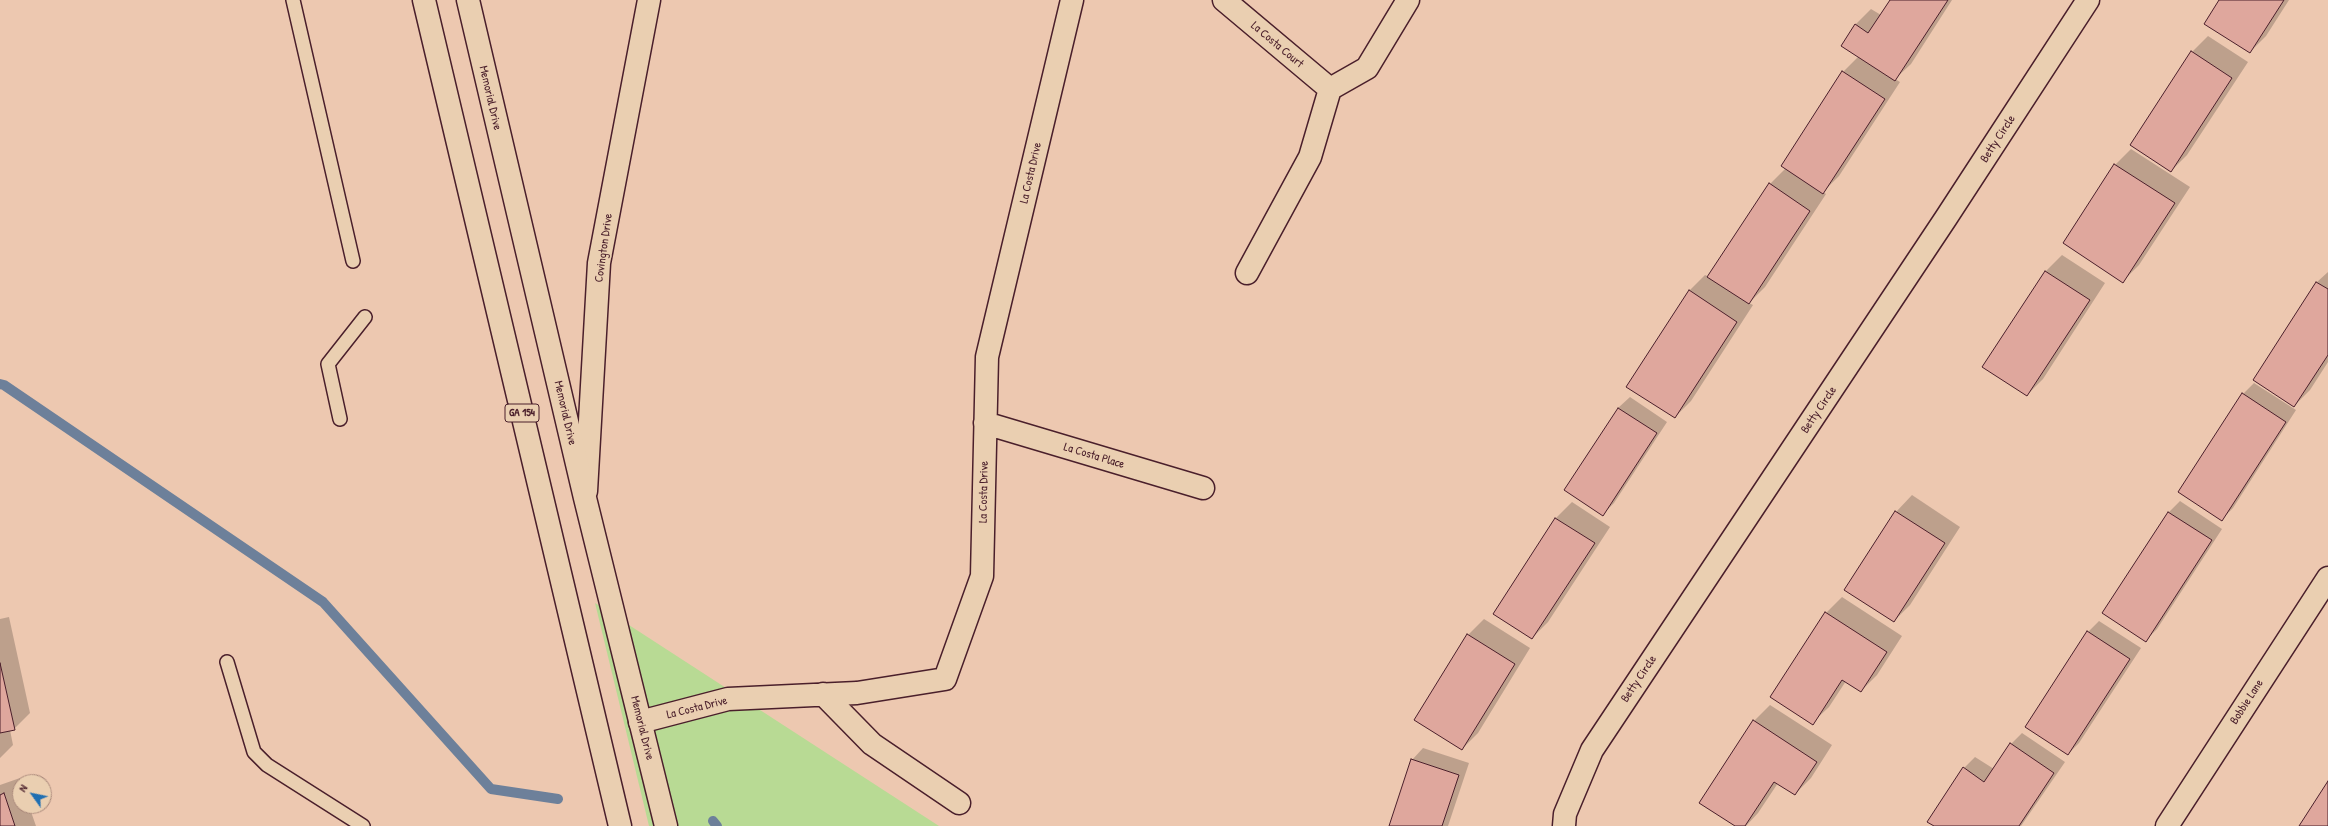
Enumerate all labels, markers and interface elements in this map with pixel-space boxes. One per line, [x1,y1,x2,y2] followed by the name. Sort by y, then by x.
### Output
[1248,19,1306,71] street label: La Costa Court
[476,64,504,132] street label: Memorial Drive
[1977,113,2019,165] street label: Betty Circle
[1017,141,1045,205] street label: La Costa Drive
[592,213,616,283] street label: Covington Drive
[551,379,579,447] street label: Memorial Drive
[1798,384,1840,436] street label: Betty Circle
[505,404,539,422] road number: GA 154
[1062,440,1126,472] street label: La Costa Place
[976,461,992,523] street label: La Costa Drive
[1618,653,1660,705] street label: Betty Circle
[2227,677,2267,727] street label: Bobbie Lane
[665,693,729,723] street label: La Costa Drive
[627,695,657,761] street label: Memorial Drive
[12,774,52,814] north arrow
[15,782,30,794] text: N

